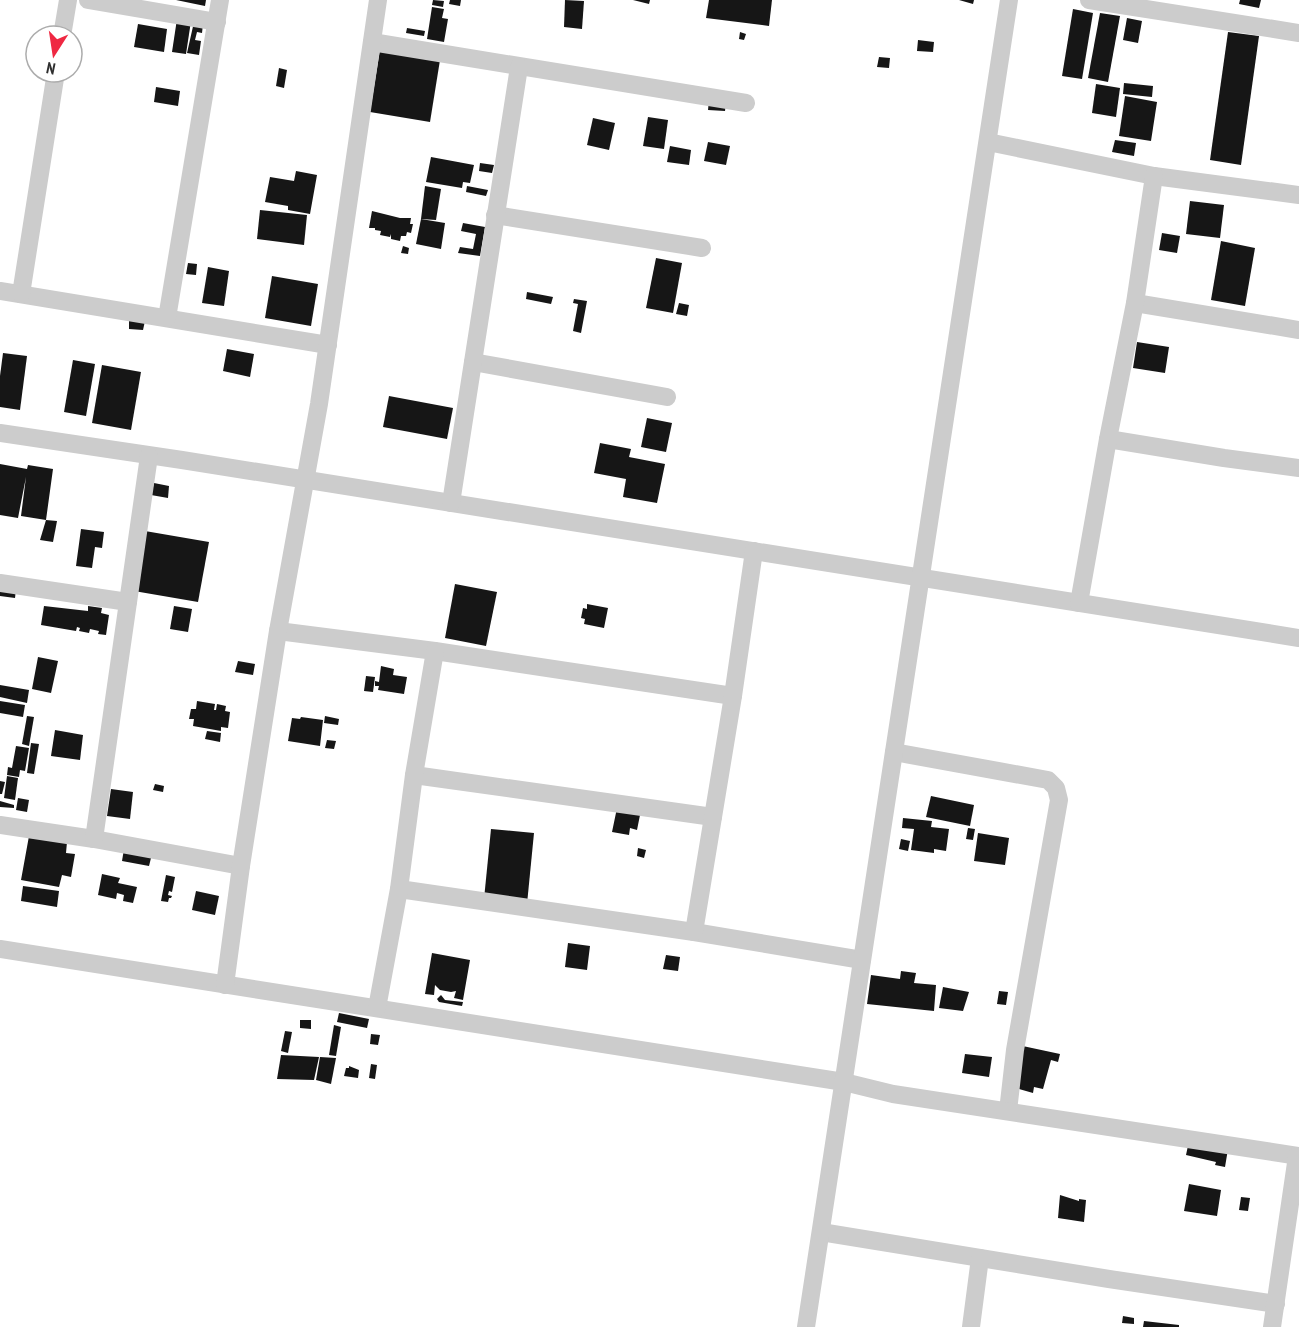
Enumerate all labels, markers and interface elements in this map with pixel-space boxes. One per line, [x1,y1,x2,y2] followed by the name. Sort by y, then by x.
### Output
[24,24,84,84] north arrow
[45,58,57,79] text: N

